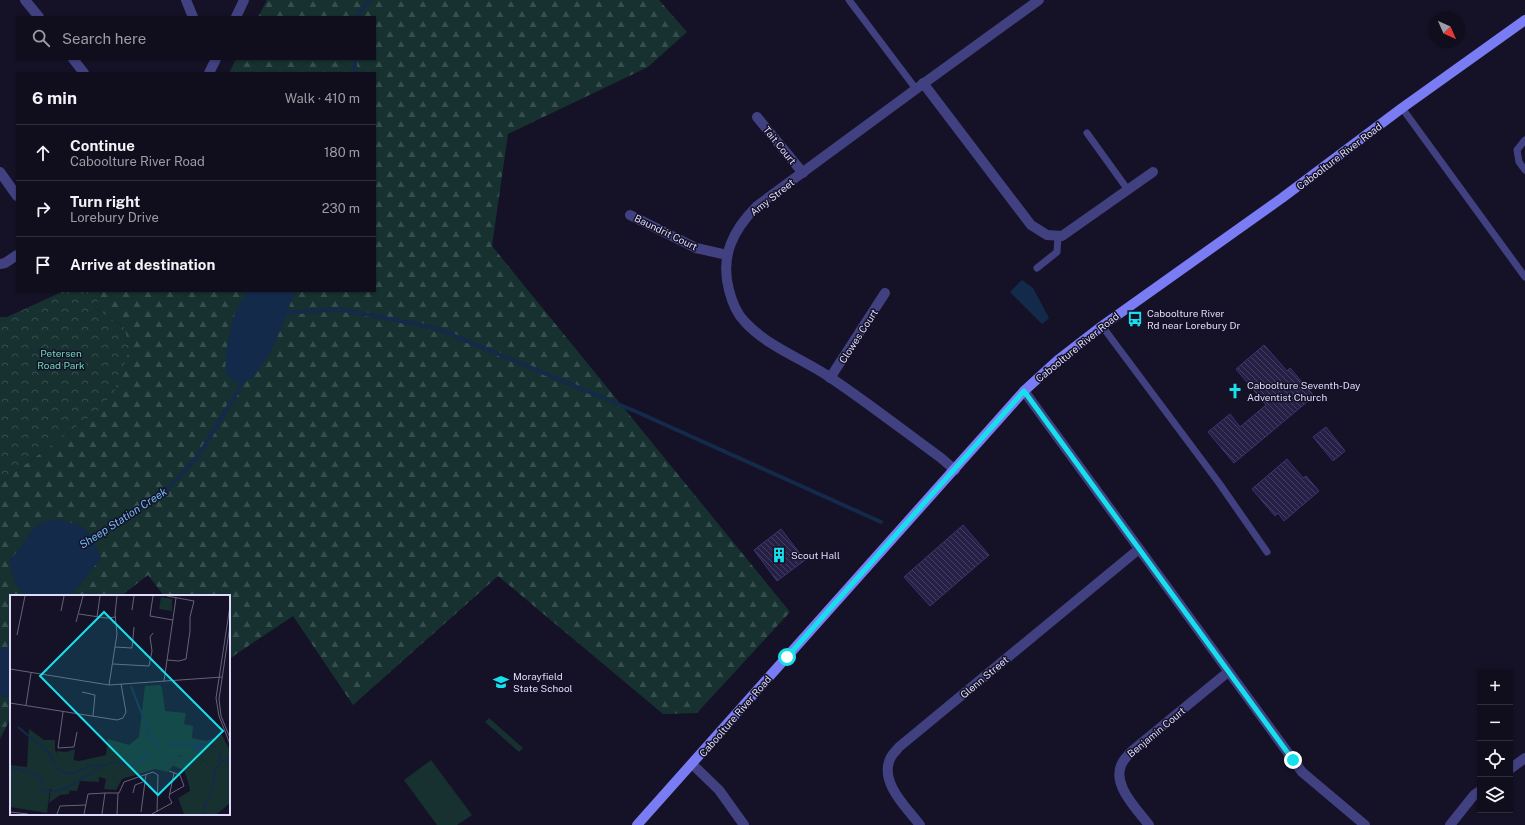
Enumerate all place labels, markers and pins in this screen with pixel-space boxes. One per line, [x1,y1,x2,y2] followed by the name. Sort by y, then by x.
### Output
[1147,307,1241,331] place label: Caboolture River Rd near Lorebury Dr
[1126,310,1144,328] bus stop icon: Caboolture River Rd near Lorebury Dr
[1247,379,1361,403] place label: Caboolture Seventh-Day Adventist Church
[1226,382,1244,400] church icon: Caboolture Seventh-Day Adventist Church
[770,546,788,564] building icon: Scout Hall
[791,549,840,561] place label: Scout Hall
[513,670,573,694] place label: Morayfield State School
[492,673,510,691] school or university icon: Morayfield State School

